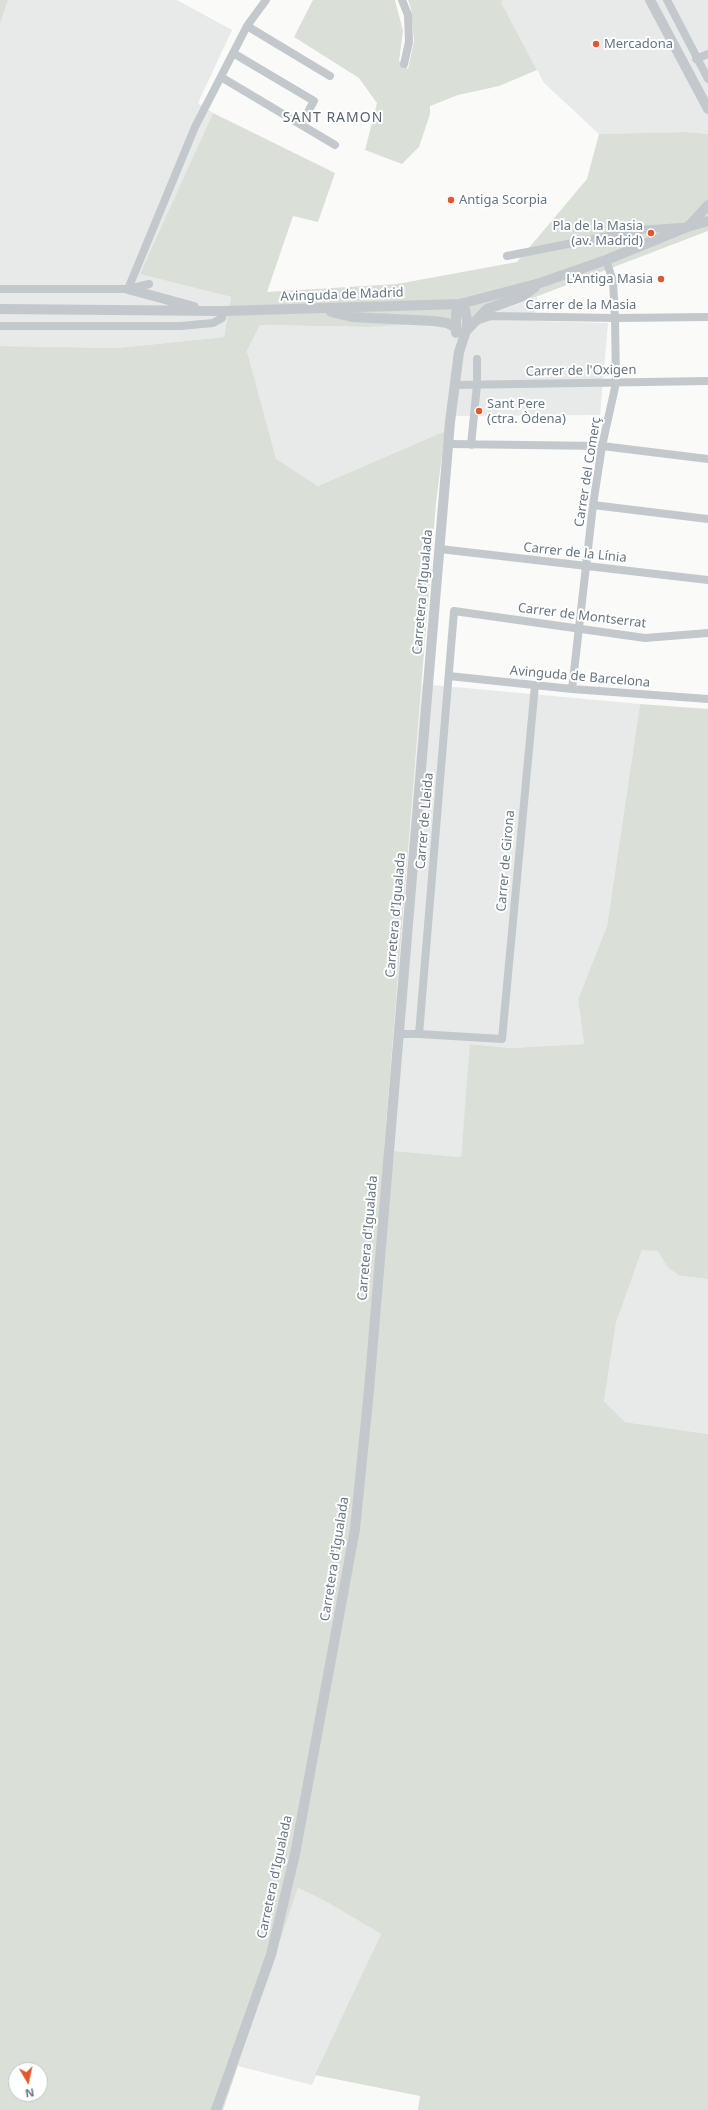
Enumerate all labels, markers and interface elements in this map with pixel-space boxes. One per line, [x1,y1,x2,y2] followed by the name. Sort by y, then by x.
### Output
[604,36,673,52] place label: Mercadona
[591,39,601,49] marker: Mercadona
[283,110,383,126] district label: SANT RAMON
[459,192,547,208] place label: Antiga Scorpia
[446,195,456,205] marker: Antiga Scorpia
[552,218,643,249] place label: Pla de la Masia (av. Madrid)
[646,228,656,238] marker: Pla de la Masia (av. Madrid)
[566,271,653,287] place label: L'Antiga Masia
[656,274,666,284] marker: L'Antiga Masia
[280,285,404,305] street label: Avinguda de Madrid
[526,297,636,313] street label: Carrer de la Masia
[525,362,637,380] street label: Carrer de l'Oxigen
[487,396,566,427] place label: Sant Pere (ctra. Òdena)
[474,406,484,416] marker: Sant Pere (ctra. Òdena)
[572,416,604,528] street label: Carrer del Comerç
[410,529,436,655] street label: Carretera d'Igualada
[523,540,627,566] street label: Carrer de la Línia
[517,600,647,632] street label: Carrer de Montserrat
[509,663,651,691] street label: Avinguda de Barcelona
[413,772,437,870] street label: Carrer de Lleida
[494,810,518,912] street label: Carrer de Girona
[383,852,409,978] street label: Carretera d'Igualada
[355,1175,381,1301] street label: Carretera d'Igualada
[317,1496,353,1622] street label: Carretera d'Igualada
[254,1814,296,1940] street label: Carretera d'Igualada
[8,2062,48,2102] north arrow
[24,2085,35,2101] text: N

